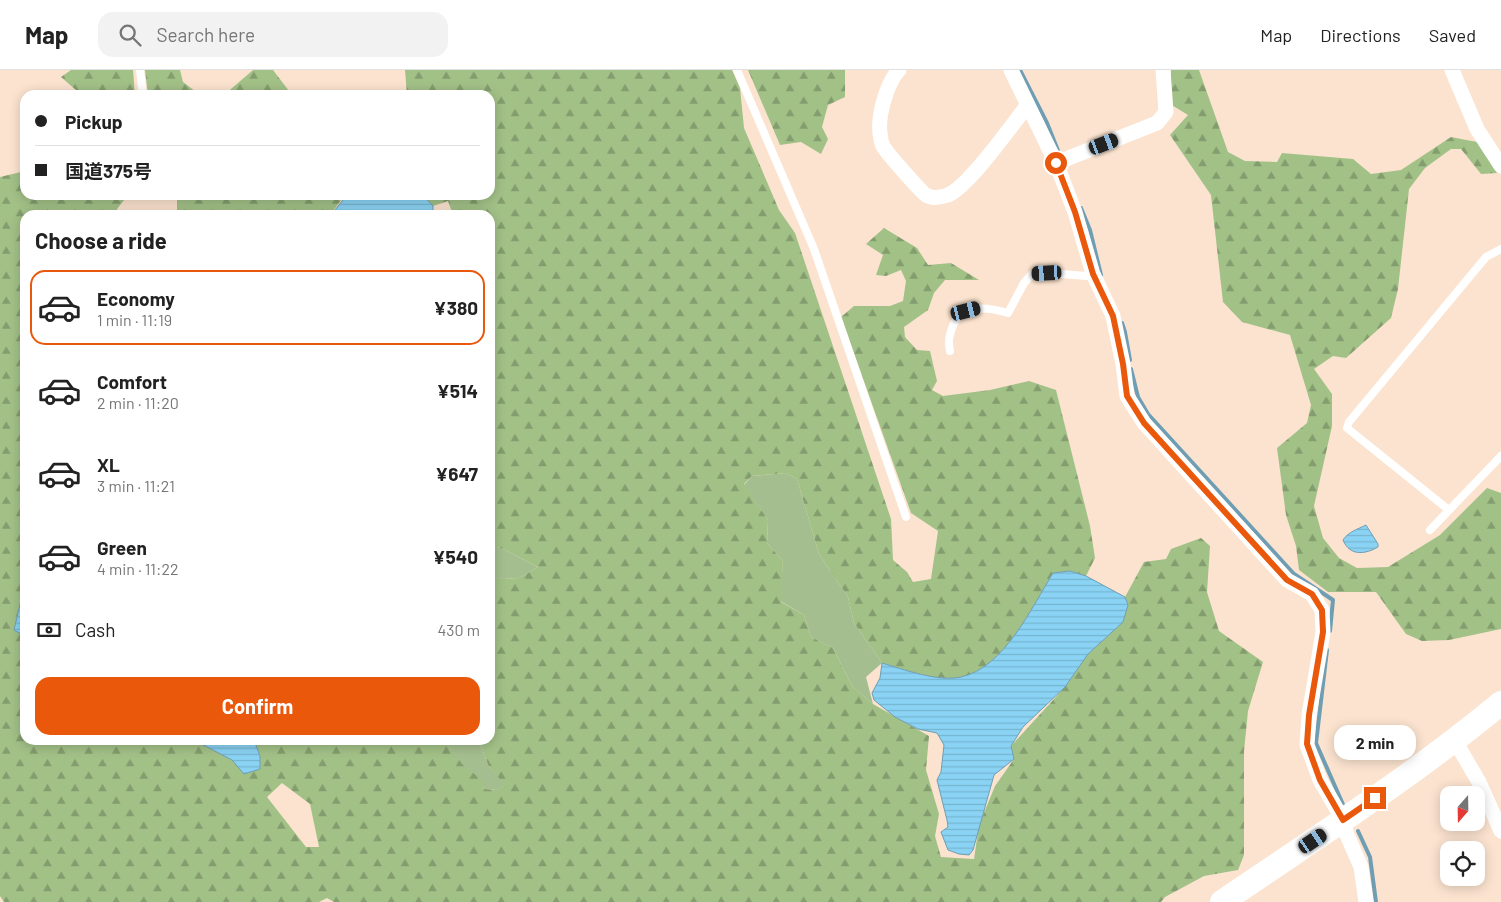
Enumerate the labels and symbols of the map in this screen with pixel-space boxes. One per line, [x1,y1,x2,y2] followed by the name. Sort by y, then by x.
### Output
[1087,132,1120,156] car
[1045,152,1067,174] route start
[1031,265,1062,281] car
[949,300,982,322] car
[1334,726,1416,760] callout: 2 min
[1440,786,1485,831] north arrow
[1364,787,1386,809] route end
[1296,826,1329,856] car

